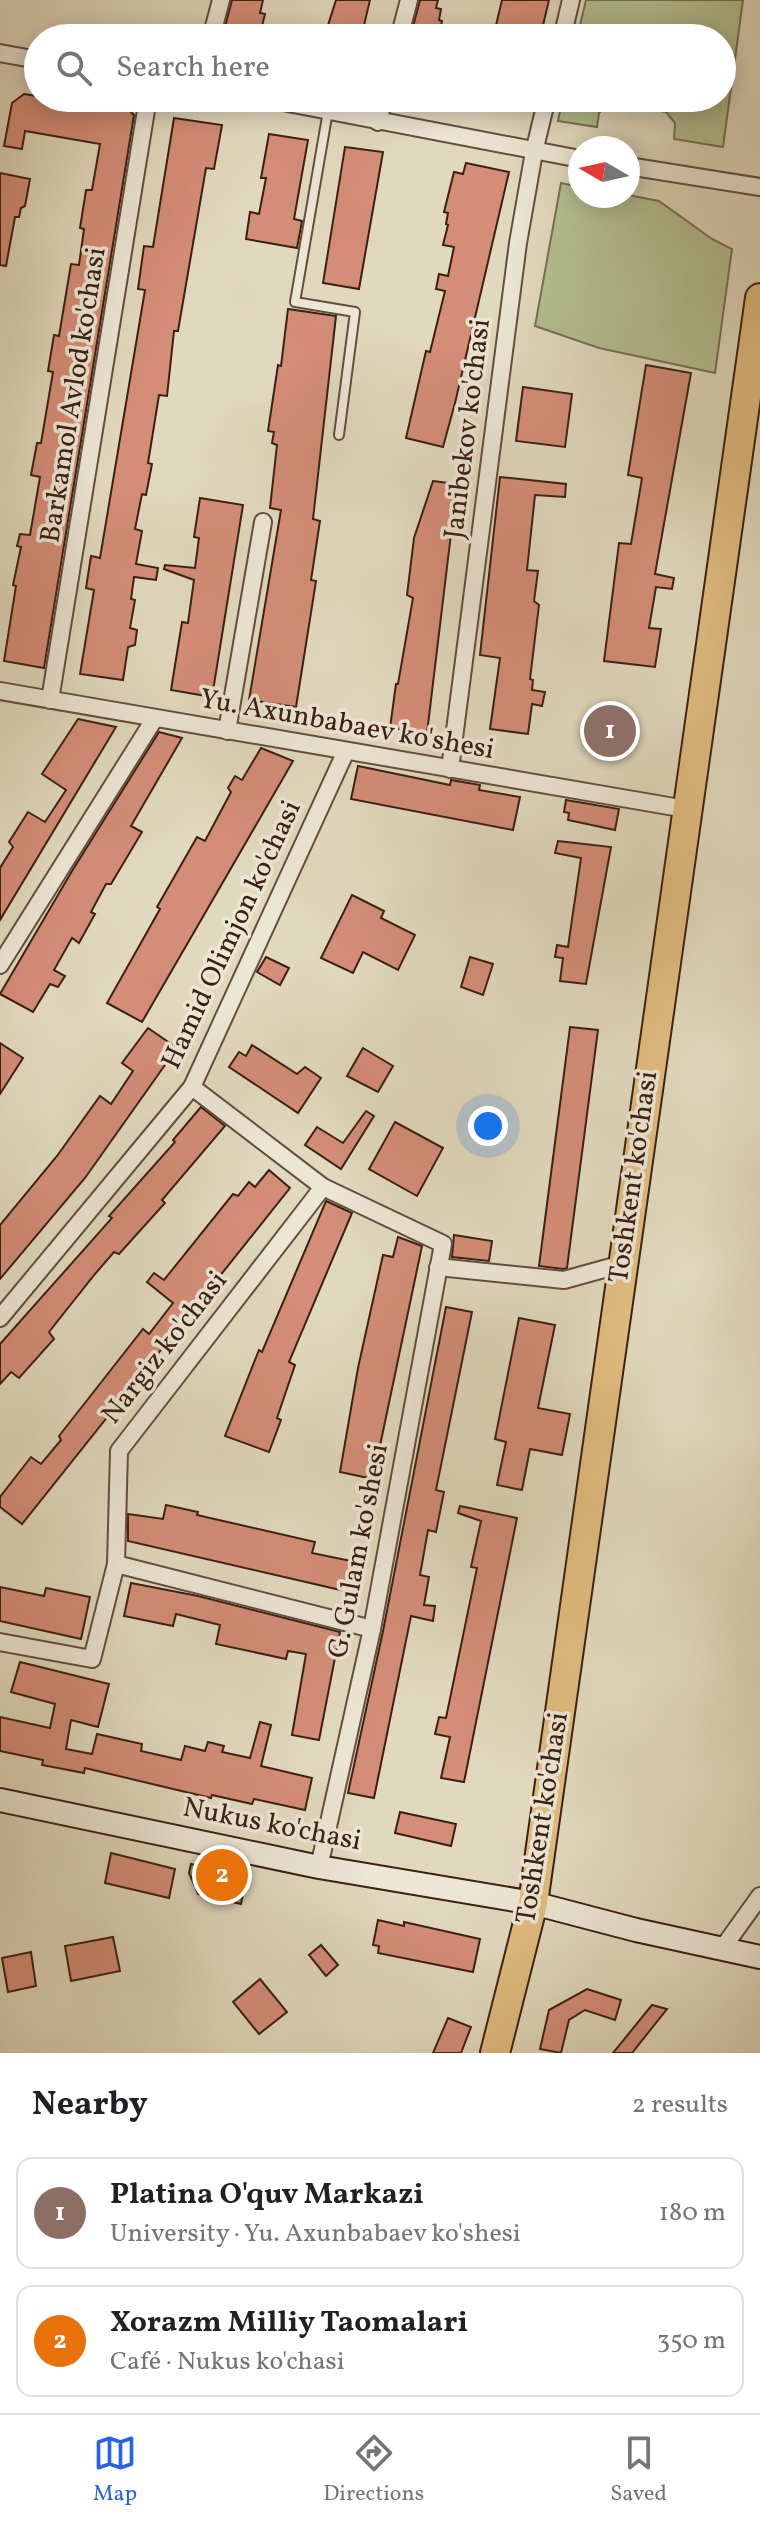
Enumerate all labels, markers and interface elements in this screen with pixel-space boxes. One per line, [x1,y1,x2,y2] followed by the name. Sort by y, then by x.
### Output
[24,24,736,112] search box
[52,46,96,90] icon: search
[116,47,270,89] text: Search here
[568,136,640,208] north arrow
[31,244,117,546] street label: Barkamol Avlod ko'chasi
[435,317,501,541] street label: Janibekov ko'chasi
[197,680,497,770] street label: Yu. Axunbabaev ko'shesi
[584,701,636,761] pin: 1
[153,794,311,1076] street label: Hamid Olimjon ko'chasi
[600,1068,668,1286] street label: Toshkent ko'chasi
[468,1106,508,1146] your location
[93,1263,237,1433] street label: Nargiz ko'chasi
[319,1440,399,1662] street label: G. Gulam ko'shesi
[507,1709,579,1927] street label: Toshkent ko'chasi
[180,1789,364,1861] street label: Nukus ko'chasi
[196,1845,248,1905] pin: 2
[32,2082,148,2129] text: Nearby
[632,2087,728,2123] text: 2 results
[110,2174,424,2216] text: Platina O'quv Markazi
[55,2195,65,2231] text: 1
[659,2195,726,2231] text: 180 m
[110,2216,521,2252] text: University · Yu. Axunbabaev ko'shesi
[110,2302,468,2344] text: Xorazm Milliy Taomalari
[53,2323,67,2359] text: 2
[657,2323,726,2359] text: 350 m
[110,2344,345,2380] text: Café · Nukus ko'chasi
[93,2431,137,2510] tab: Map
[323,2431,424,2510] tab: Directions
[610,2431,667,2510] tab: Saved

